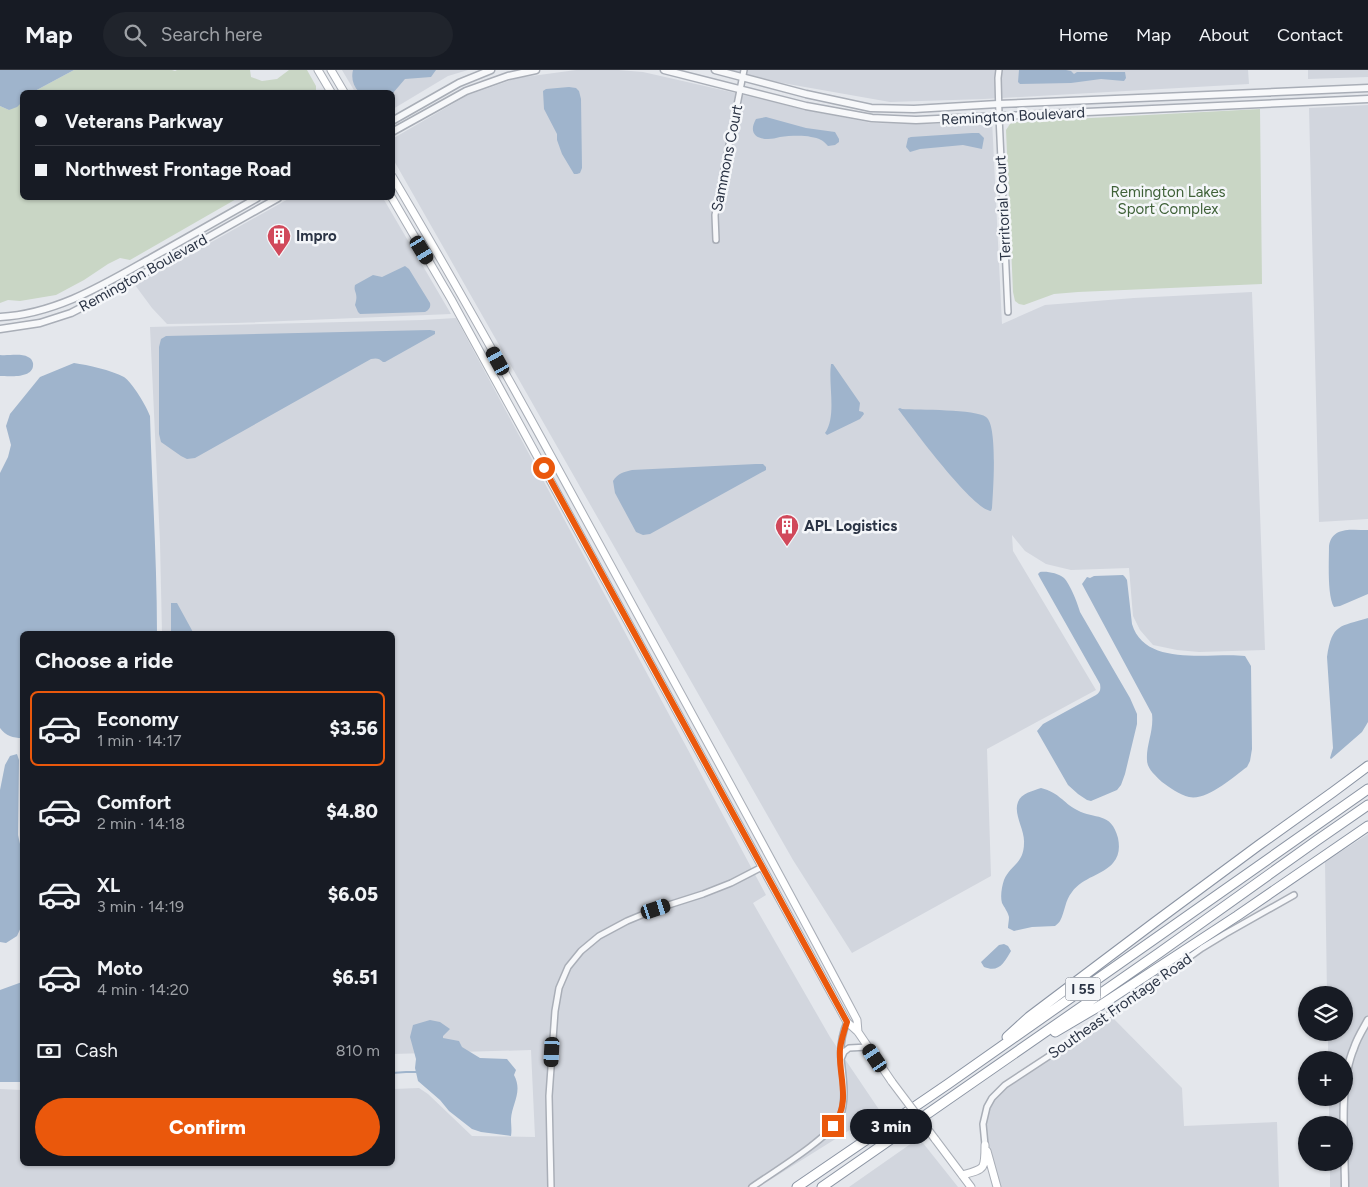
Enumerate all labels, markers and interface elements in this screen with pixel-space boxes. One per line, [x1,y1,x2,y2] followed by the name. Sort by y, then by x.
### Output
[103,12,453,57] search box
[25,20,73,49] text: Map
[121,21,149,49] icon: search
[161,23,262,46] text: Search here
[1059,24,1108,46] text: Home
[1136,24,1171,46] text: Map
[1199,24,1249,46] text: About
[1277,24,1343,46] text: Contact
[708,103,746,213] street label: Sammons Court
[941,103,1085,129] street label: Remington Boulevard
[65,110,223,133] text: Veterans Parkway
[991,155,1015,261] street label: Territorial Court
[65,158,291,181] text: Northwest Frontage Road
[1110,183,1226,218] park label: Remington Lakes Sport Complex
[266,223,292,257] building icon: Impro
[296,227,337,245] place label: Impro
[76,230,210,316] street label: Remington Boulevard
[407,233,436,267] car
[484,344,511,378] car
[533,457,555,479] route start
[774,513,800,547] building icon: APL Logistics
[804,517,897,535] place label: APL Logistics
[35,647,173,674] text: Choose a ride
[37,706,82,751] icon: car
[97,708,179,731] text: Economy
[330,717,378,740] text: $3.56
[97,731,182,750] text: 1 min · 14:17
[37,789,82,834] icon: car
[97,791,172,814] text: Comfort
[326,800,378,823] text: $4.80
[97,814,185,833] text: 2 min · 14:18
[37,872,82,917] icon: car
[97,874,120,897] text: XL
[328,883,378,906] text: $6.05
[97,897,184,916] text: 3 min · 14:19
[639,897,672,921] car
[1045,950,1195,1062] street label: Southeast Frontage Road
[37,955,82,1000] icon: car
[97,957,143,980] text: Moto
[332,966,378,989] text: $6.51
[1066,978,1100,1001] road number: I 55
[97,980,189,999] text: 4 min · 14:20
[1298,986,1353,1171] map controls
[1298,986,1353,1041] button: layers
[35,1037,63,1065] icon: cash
[543,1037,560,1067] car
[75,1039,118,1062] text: Cash
[336,1041,380,1060] text: 810 m
[860,1041,889,1075] car
[1298,1051,1353,1106] button: +
[35,1098,380,1156] button: Confirm
[850,1108,933,1144] callout: 3 min
[822,1115,844,1137] route end
[1298,1116,1353,1171] button: −
[871,1117,911,1136] text: 3 min

